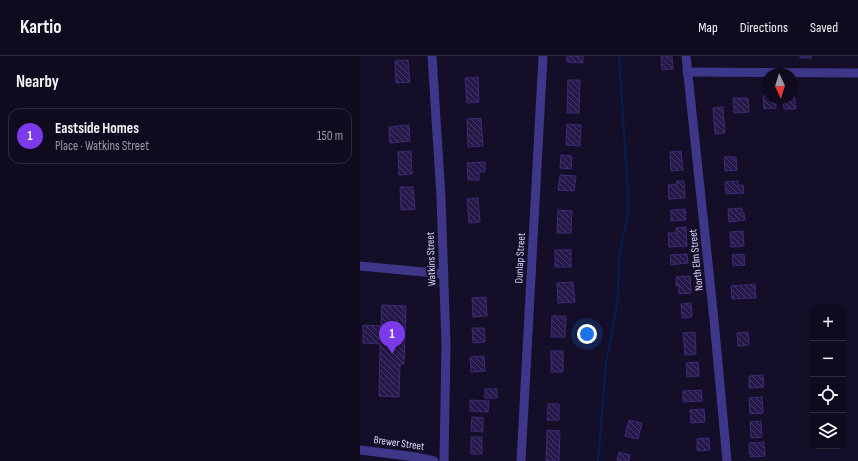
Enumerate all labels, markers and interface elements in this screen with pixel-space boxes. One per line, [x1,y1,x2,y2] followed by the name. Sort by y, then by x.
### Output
[20,16,62,39] text: Kartio
[698,19,718,36] text: Map
[740,19,788,36] text: Directions
[810,19,838,36] text: Saved
[762,68,798,104] north arrow
[16,72,59,92] text: Nearby
[55,119,139,138] text: Eastside Homes
[27,128,33,144] text: 1
[317,128,343,144] text: 150 m
[55,138,149,154] text: Place · Watkins Street
[686,228,706,291] street label: North Elm Street
[424,231,438,286] street label: Watkins Street
[512,232,528,284] street label: Dunlap Street
[810,305,846,449] map controls
[810,305,846,341] button: +
[379,321,405,354] pin: 1
[577,324,597,344] your location
[810,341,846,377] button: −
[810,377,846,413] button: locate
[810,413,846,449] button: layers
[373,433,426,453] street label: Brewer Street

